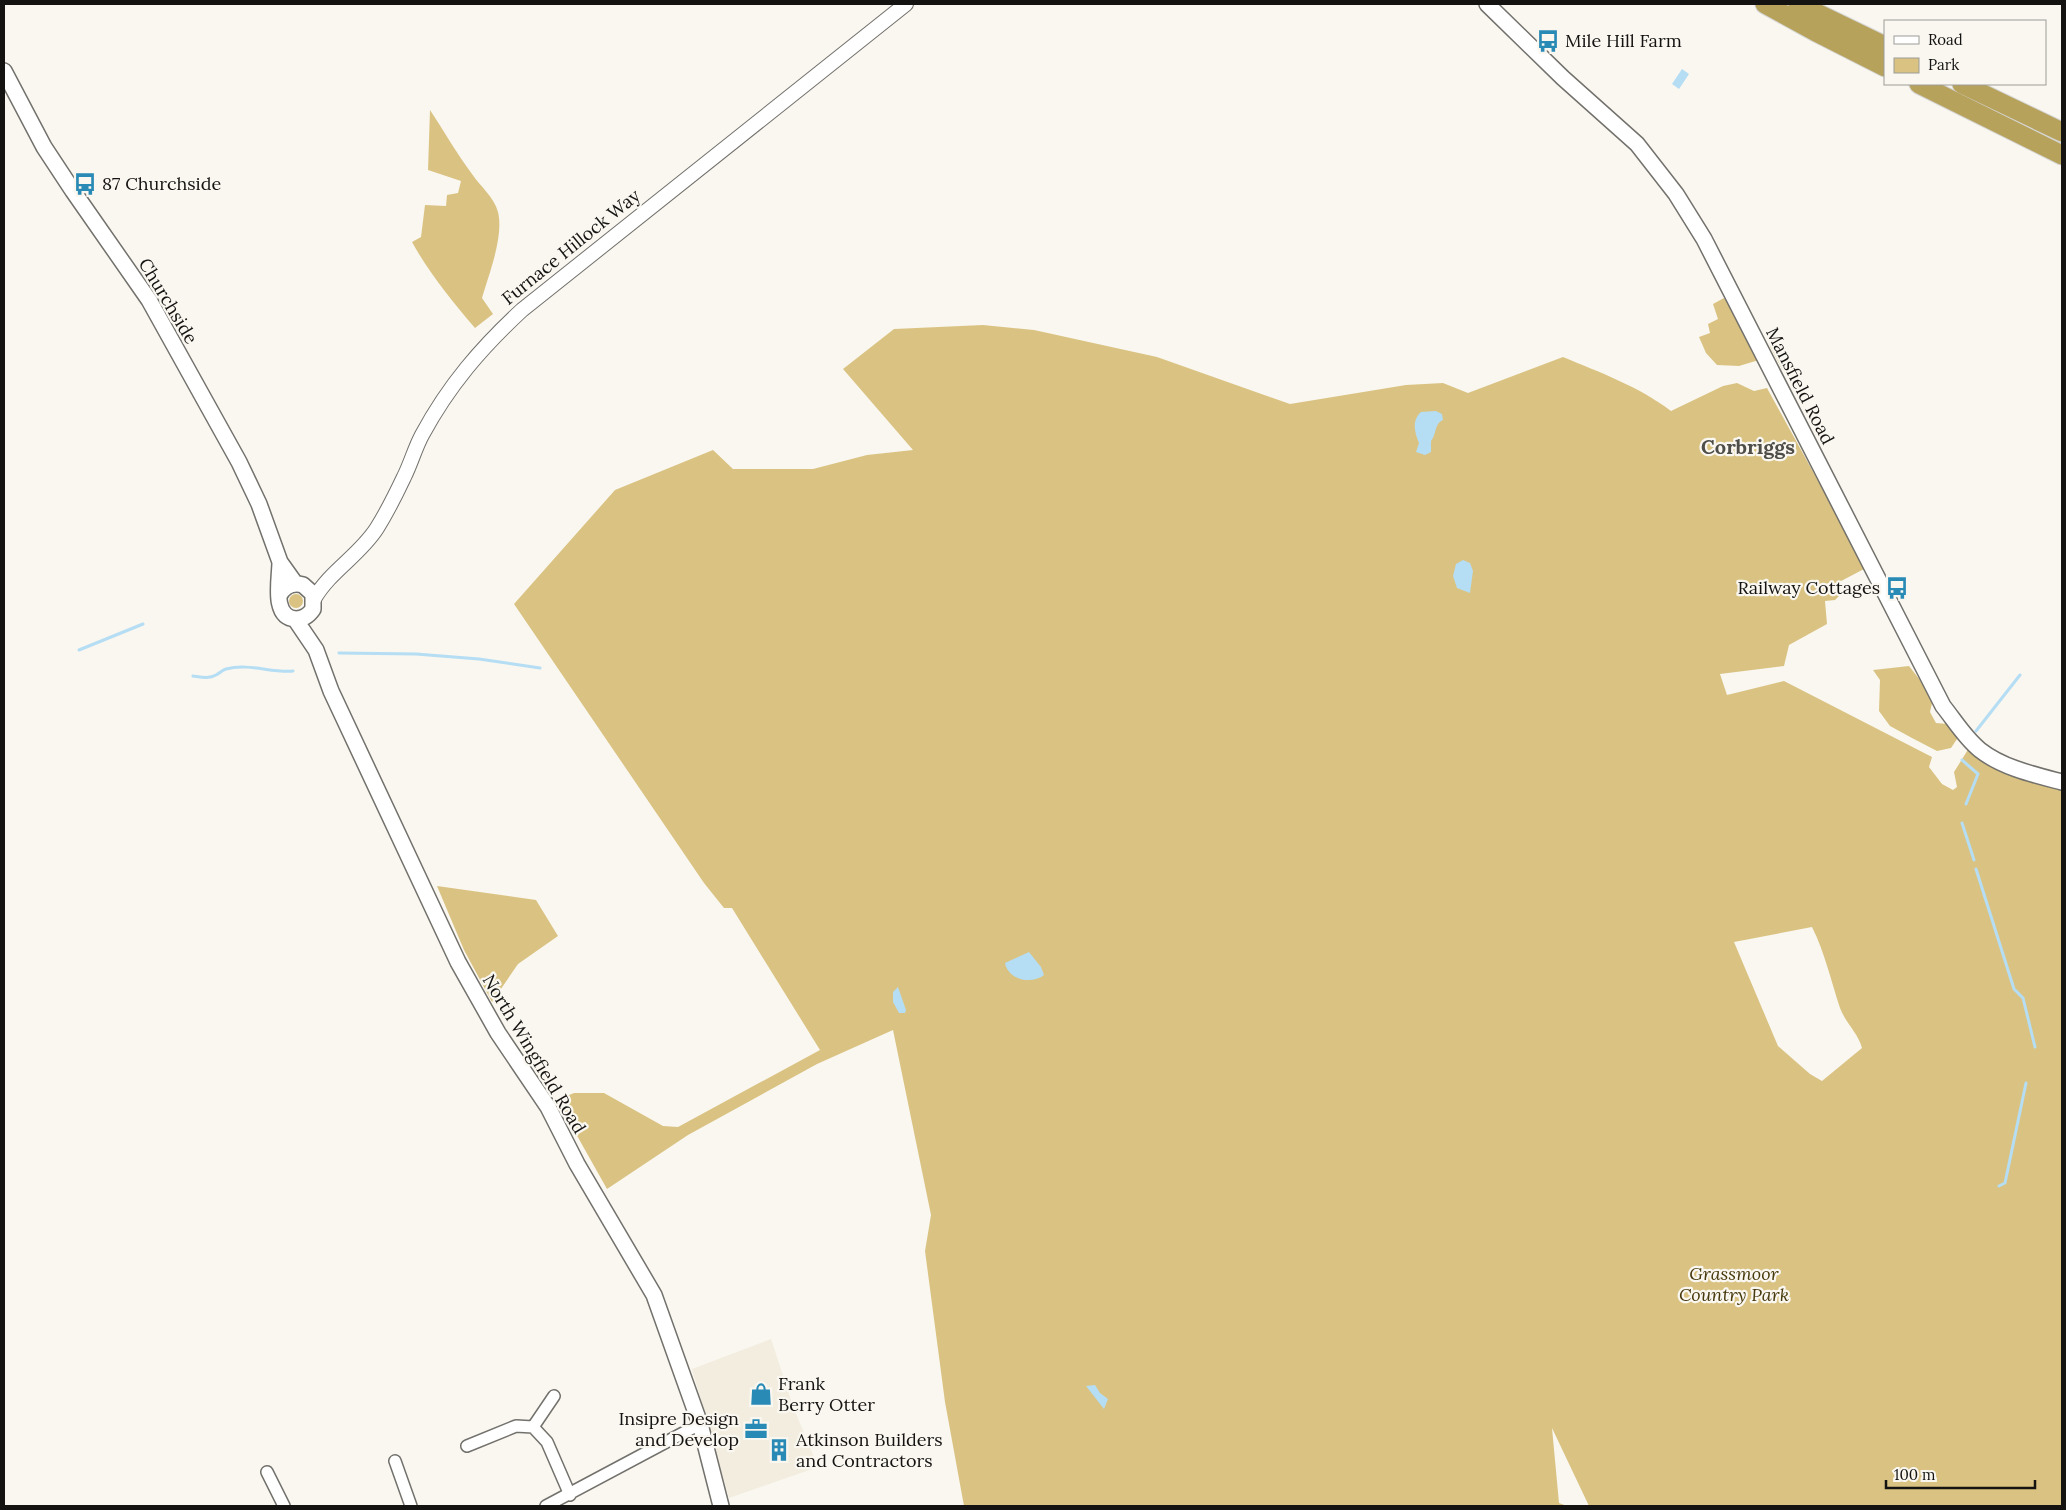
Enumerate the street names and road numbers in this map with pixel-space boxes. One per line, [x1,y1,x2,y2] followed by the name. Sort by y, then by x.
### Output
[497,183,645,310] street label: Furnace Hillock Way
[134,254,203,348] street label: Churchside
[1761,323,1840,448] street label: Mansfield Road
[478,970,591,1138] street label: North Wingfield Road

